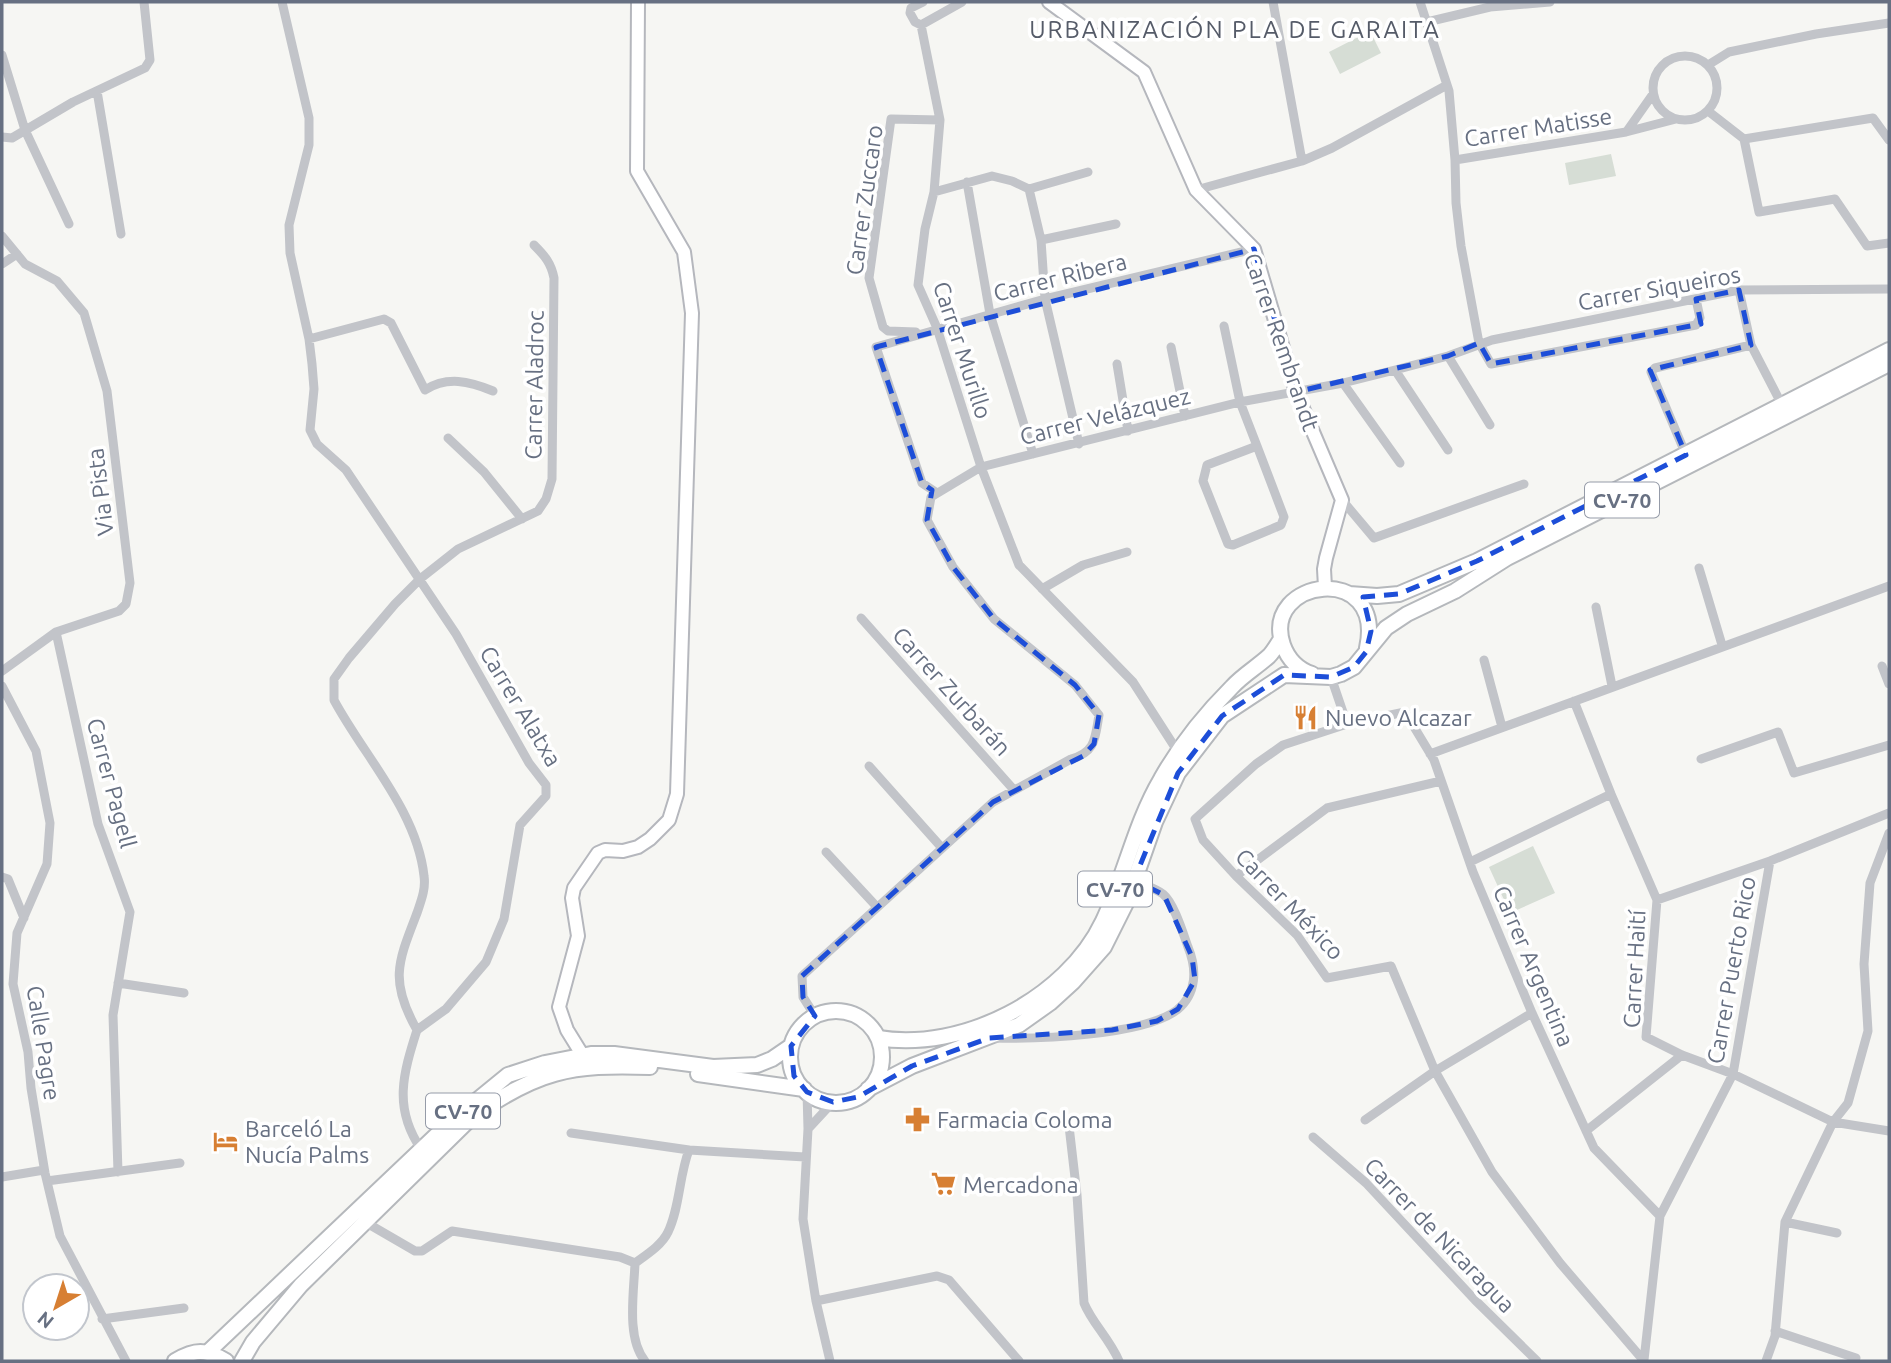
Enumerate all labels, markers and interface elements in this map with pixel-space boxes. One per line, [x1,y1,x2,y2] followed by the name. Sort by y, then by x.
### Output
[1029,15,1441,43] district label: URBANIZACIÓN PLA DE GARAITA
[1462,103,1614,151] street label: Carrer Matisse
[841,123,887,277] street label: Carrer Zuccaro
[991,248,1129,306] street label: Carrer Ribera
[1240,250,1324,434] street label: Carrer Rembrandt
[1576,261,1742,315] street label: Carrer Siqueiros
[929,278,997,422] street label: Carrer Murillo
[520,310,548,460] street label: Carrer Aladroc
[1017,383,1193,449] street label: Carrer Velázquez
[82,447,118,537] street label: Via Pista
[1585,482,1659,518] road number: CV-70
[888,622,1016,760] street label: Carrer Zurbarán
[475,641,567,771] street label: Carrer Alatxa
[1291,703,1319,731] restaurant icon: Nuevo Alcazar
[1325,705,1472,730] place label: Nuevo Alcazar
[83,715,141,851] street label: Carrer Pagell
[1231,844,1349,964] street label: Carrer México
[1078,872,1152,906] road number: CV-70
[1702,874,1760,1066] street label: Carrer Puerto Rico
[1489,882,1579,1050] street label: Carrer Argentina
[1618,909,1650,1029] street label: Carrer Haití
[23,984,65,1102] street label: Calle Pagre
[426,1094,500,1128] road number: CV-70
[903,1105,931,1133] pharmacy icon: Farmacia Coloma
[937,1107,1113,1132] place label: Farmacia Coloma
[245,1116,369,1167] place label: Barceló La Nucía Palms
[211,1127,239,1155] hotel icon: Barceló La Nucía Palms
[1360,1153,1520,1317] street label: Carrer de Nicaragua
[929,1170,957,1198] supermarket icon: Mercadona
[963,1172,1079,1197] place label: Mercadona
[21,1272,91,1342] north arrow
[33,1307,58,1333] text: N

